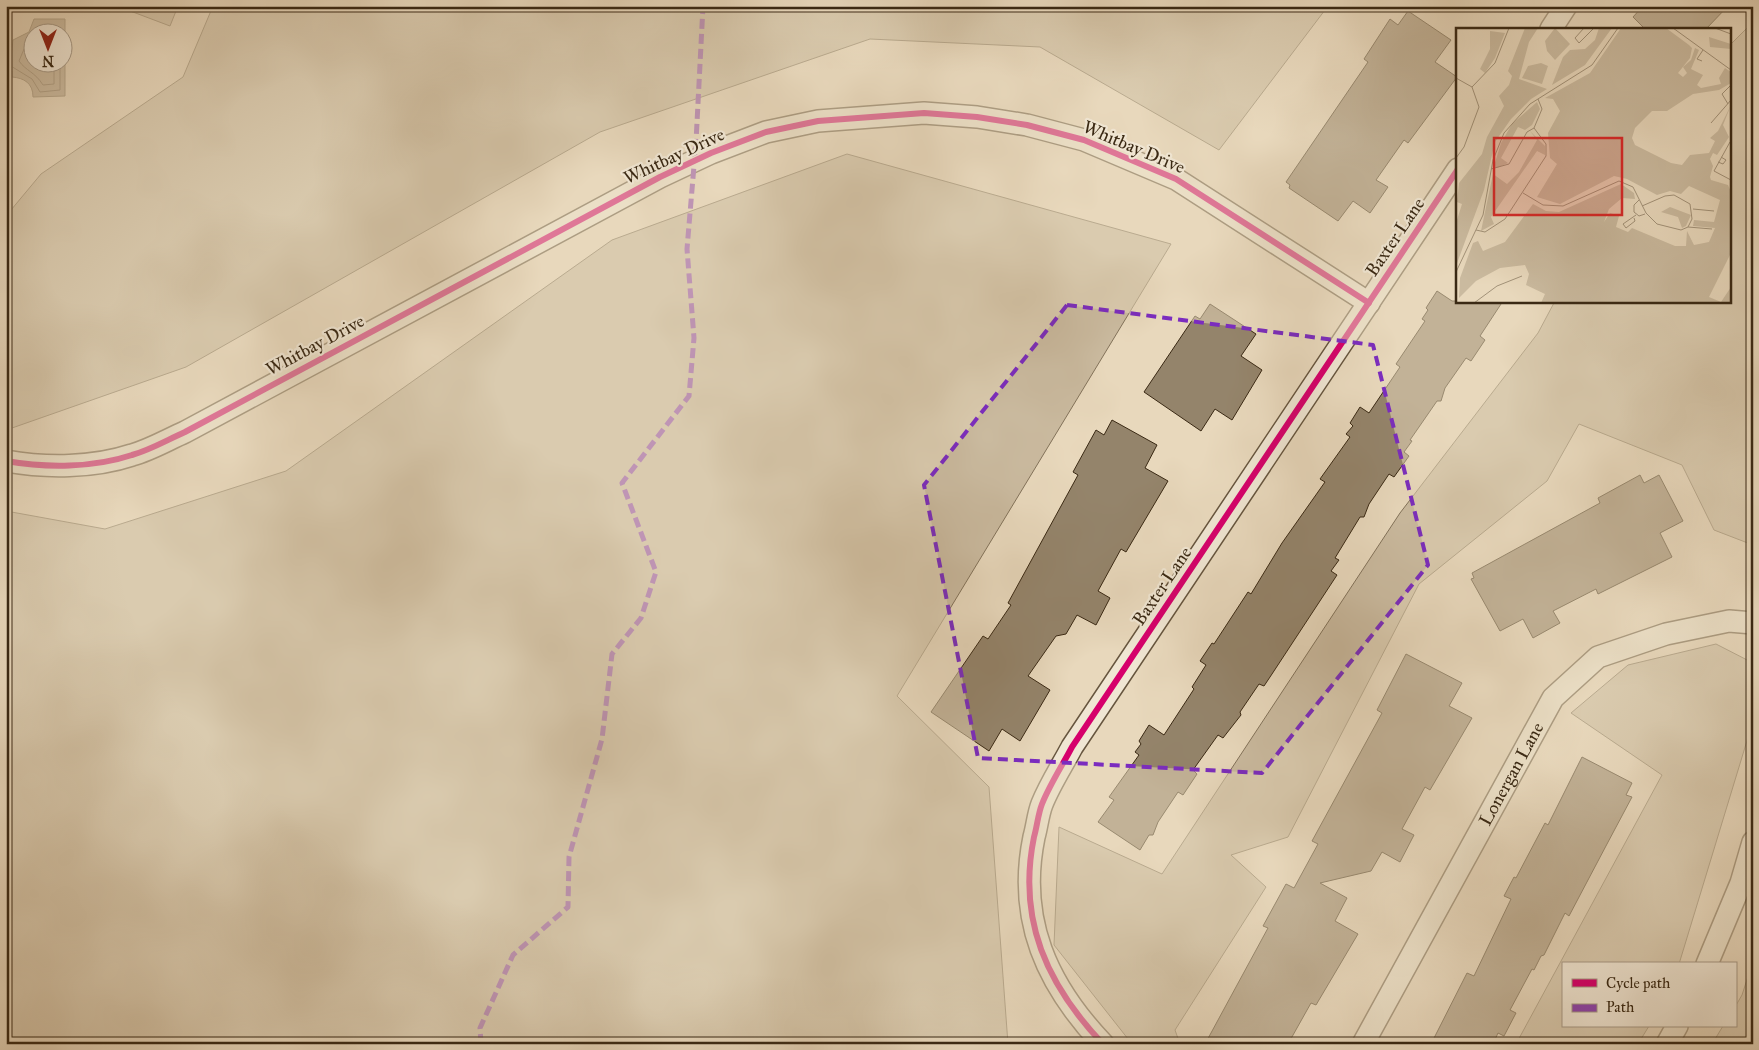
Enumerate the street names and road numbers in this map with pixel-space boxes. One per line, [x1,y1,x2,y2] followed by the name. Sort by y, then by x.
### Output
[1080,116,1188,178] street label: Whitbay Drive
[620,123,728,189] street label: Whitbay Drive
[1361,193,1429,281] street label: Baxter Lane
[262,310,368,380] street label: Whitbay Drive
[1128,542,1196,630] street label: Baxter Lane
[1474,719,1548,829] street label: Lonergan Lane

